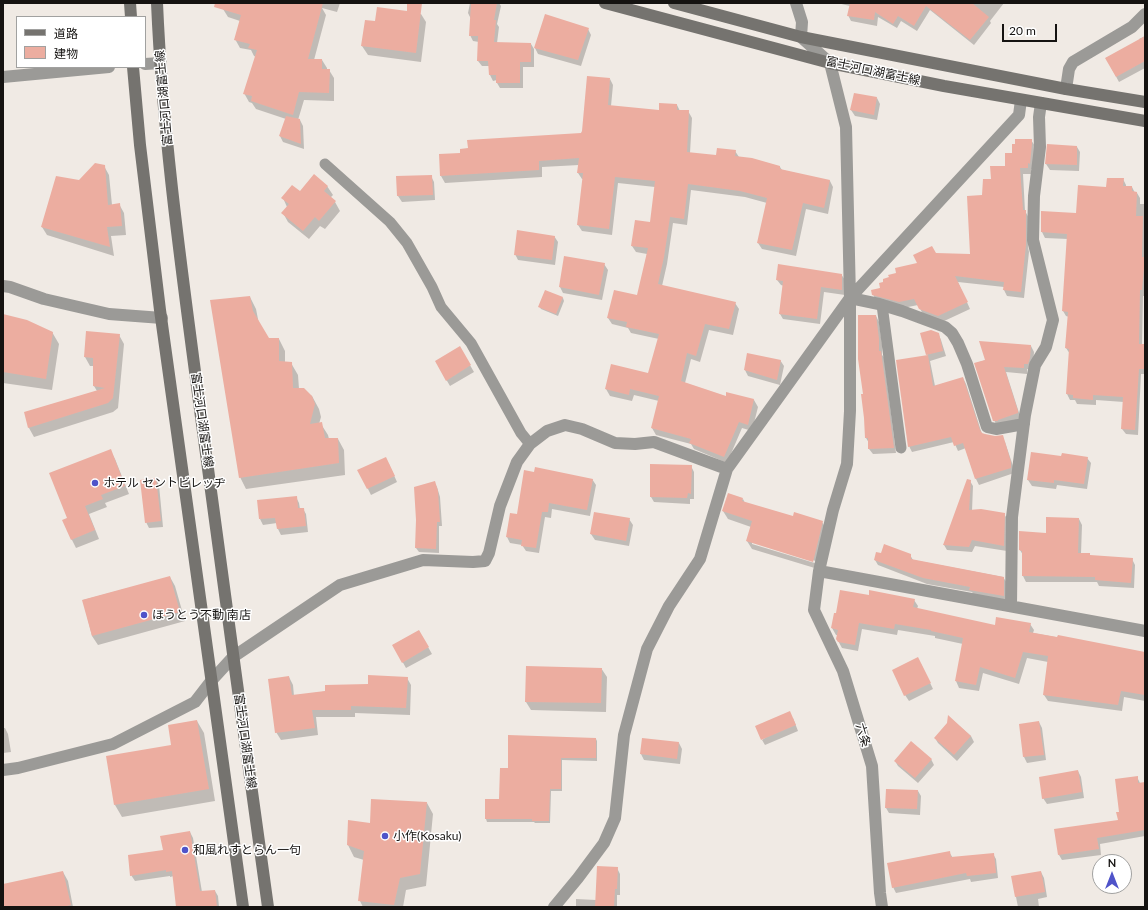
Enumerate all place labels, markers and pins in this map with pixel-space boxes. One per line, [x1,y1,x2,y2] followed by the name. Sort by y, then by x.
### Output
[103,476,226,490] place label: ホテル セントビレッヂ
[90,478,100,488] marker: ホテル セントビレッヂ
[152,608,251,622] place label: ほうとう不動 南店
[139,610,149,620] marker: ほうとう不動 南店
[393,829,462,843] place label: 小作(Kosaku)
[380,831,390,841] marker: 小作(Kosaku)
[193,843,301,857] place label: 和風れすとらん一句
[180,845,190,855] marker: 和風れすとらん一句

